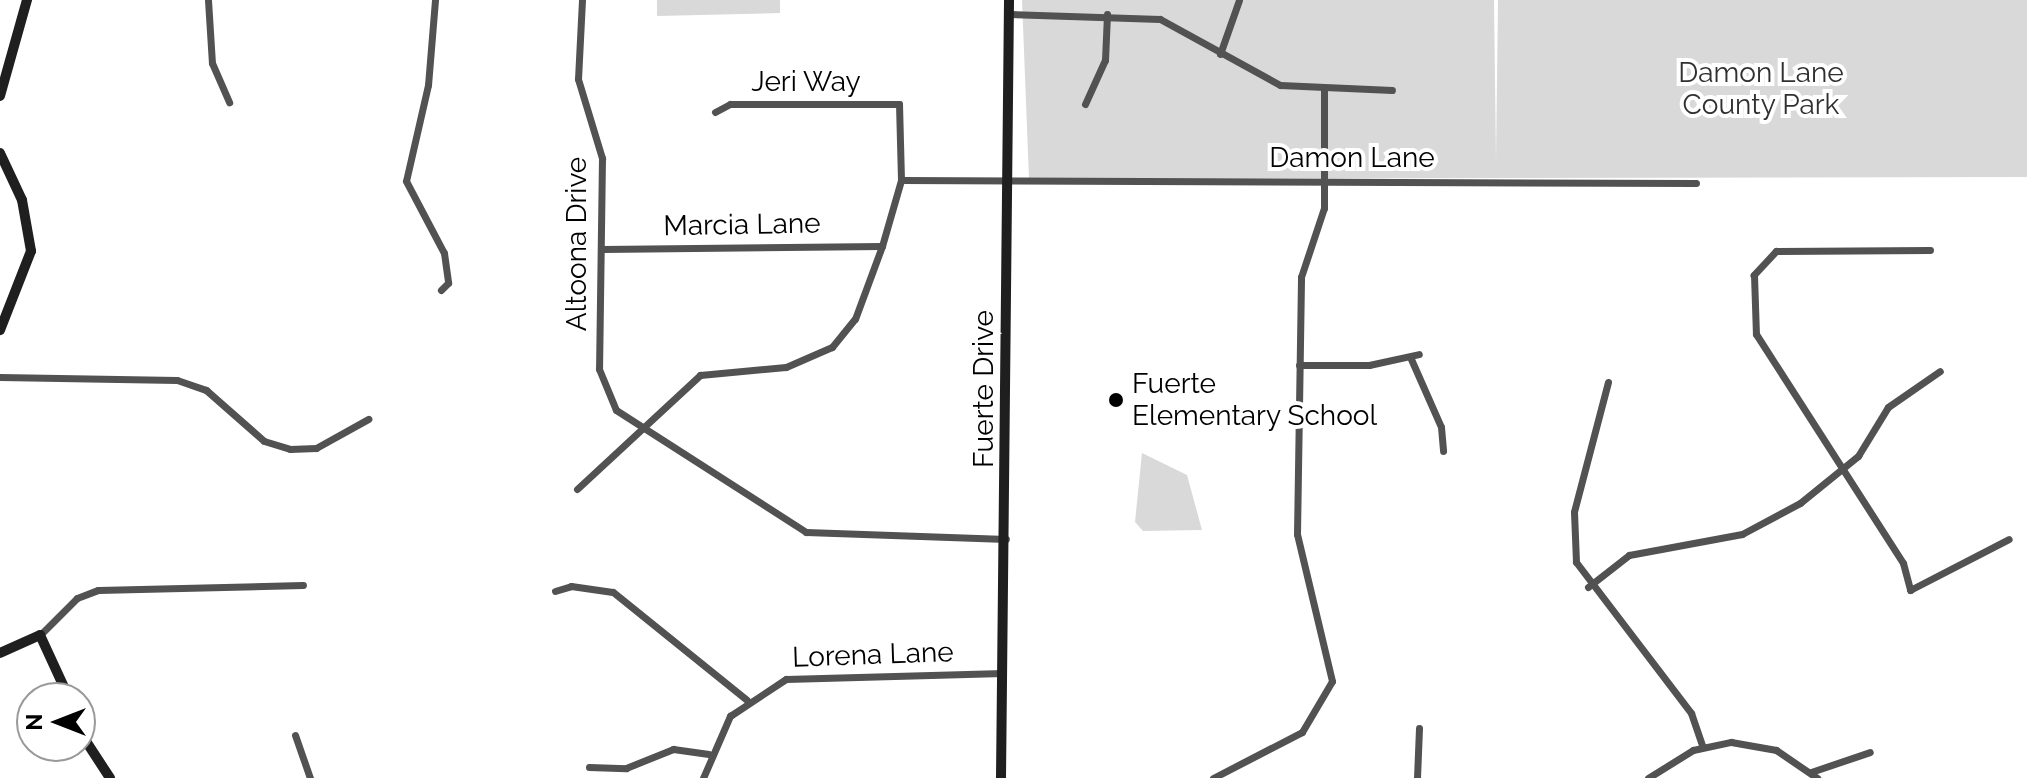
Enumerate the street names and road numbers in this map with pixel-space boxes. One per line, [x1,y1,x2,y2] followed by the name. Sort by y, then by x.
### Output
[751,65,861,99] street label: Jeri Way
[1269,141,1435,175] street label: Damon Lane
[560,157,594,331] street label: Altoona Drive
[663,207,821,243] street label: Marcia Lane
[967,310,1001,468] street label: Fuerte Drive
[792,635,954,675] street label: Lorena Lane

